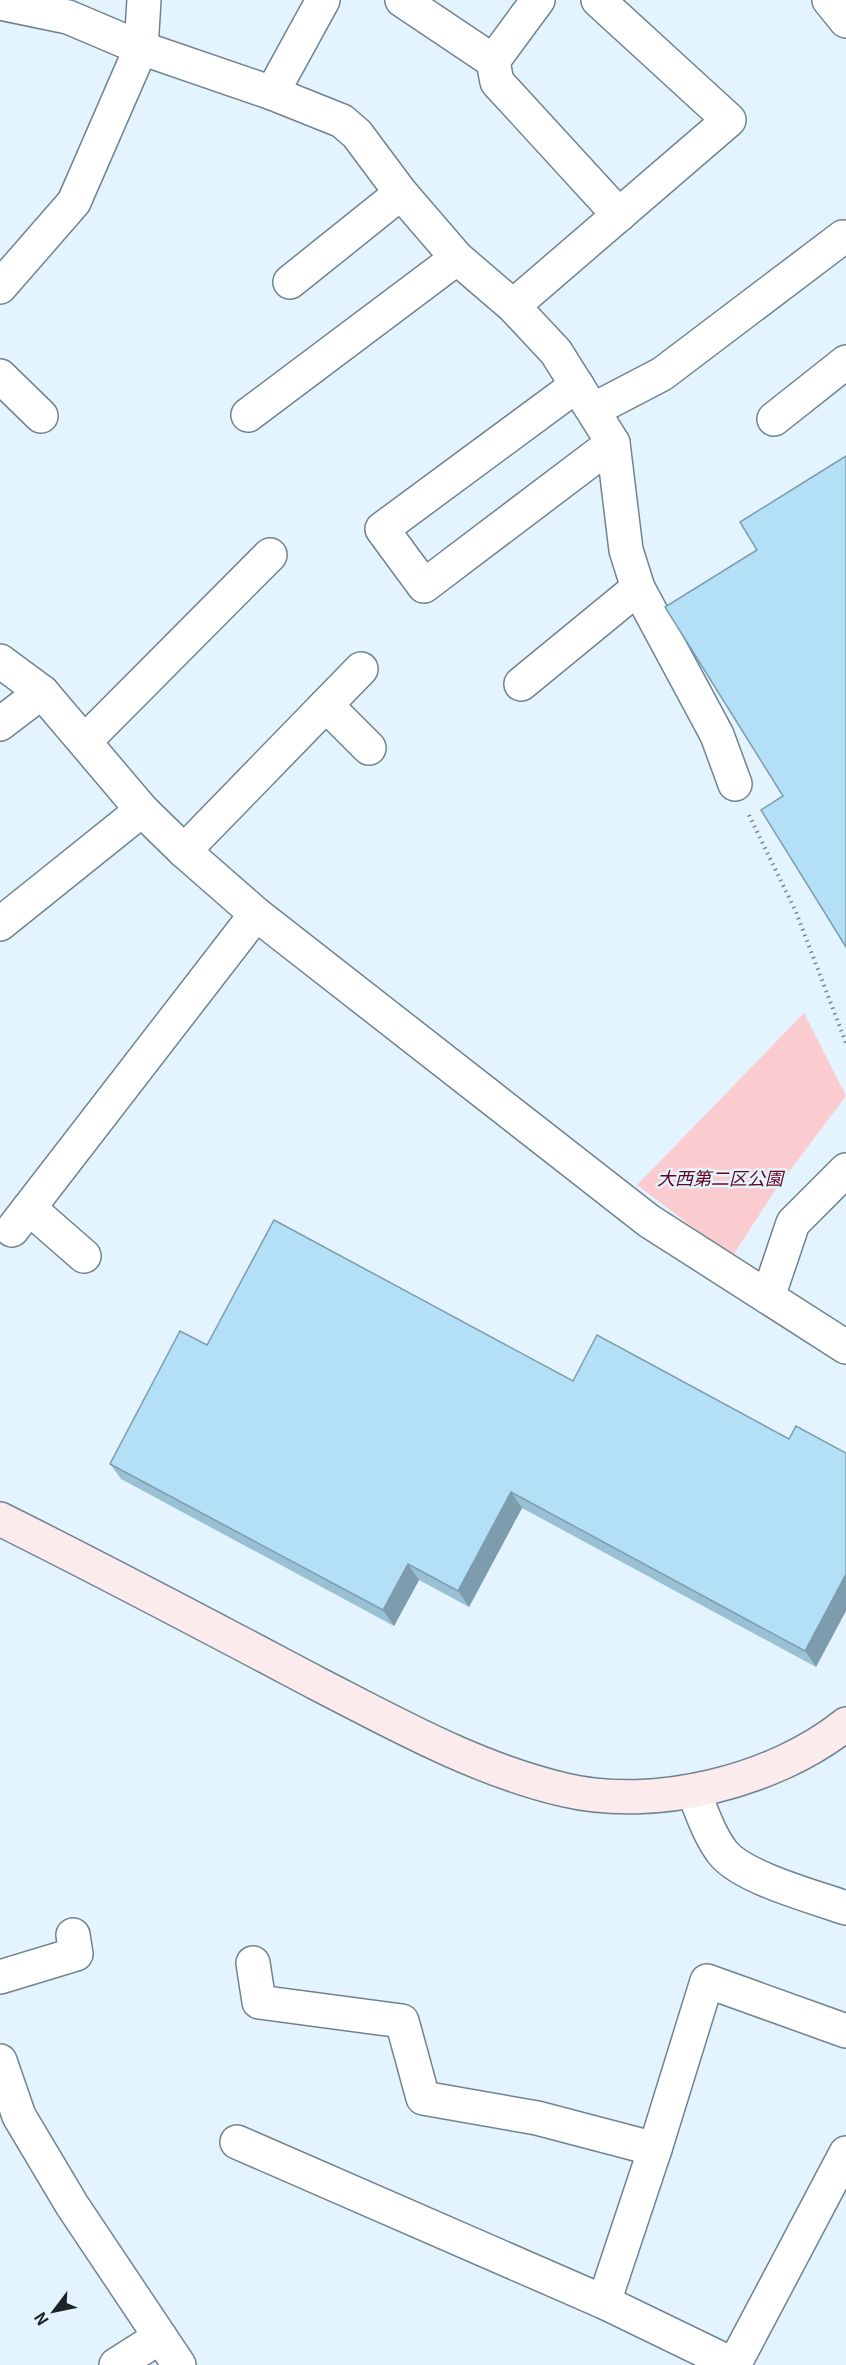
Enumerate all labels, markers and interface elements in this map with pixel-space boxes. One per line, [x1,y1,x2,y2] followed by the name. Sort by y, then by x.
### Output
[657,1164,786,1190] park label: 大西第二区公園
[24,2281,84,2341] north arrow
[27,2308,54,2331] text: N

